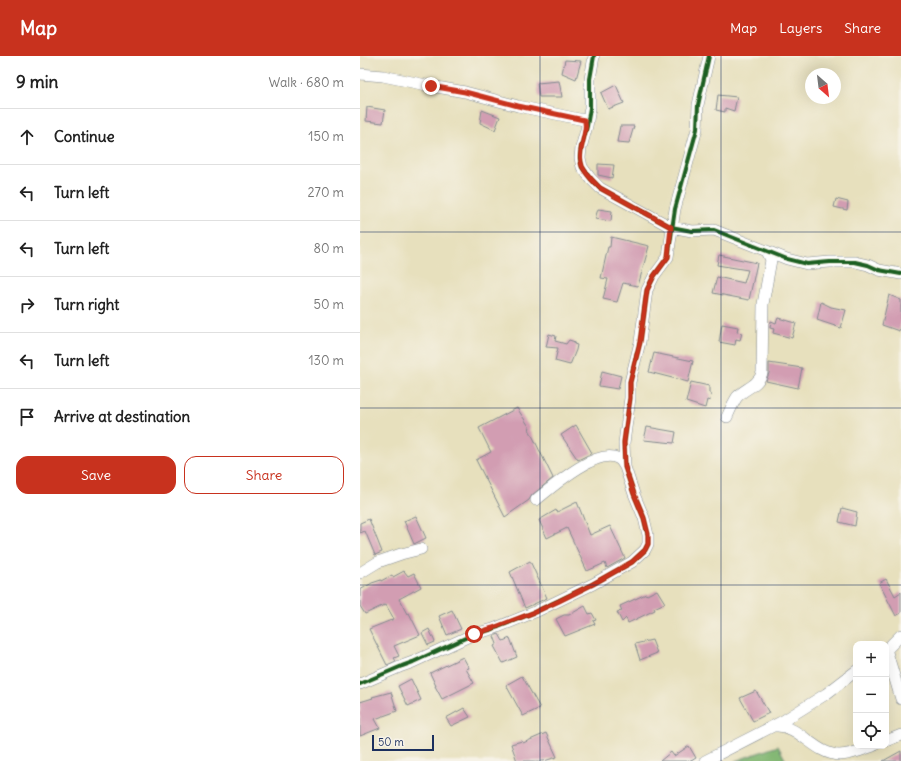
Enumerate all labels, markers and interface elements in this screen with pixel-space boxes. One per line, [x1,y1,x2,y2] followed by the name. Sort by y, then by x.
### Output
[20,16,57,40] text: Map
[730,19,757,37] text: Map
[779,19,822,37] text: Layers
[844,19,881,37] text: Share
[805,68,841,104] north arrow
[16,71,58,93] text: 9 min
[269,74,344,91] text: Walk · 680 m
[422,77,440,95] route end
[16,126,38,148] icon: ahead
[54,127,115,146] text: Continue
[308,128,344,145] text: 150 m
[16,182,38,204] icon: left
[54,183,109,202] text: Turn left
[307,184,344,201] text: 270 m
[16,238,38,260] icon: left
[54,239,109,258] text: Turn left
[313,240,344,257] text: 80 m
[16,294,38,316] icon: right
[54,295,119,314] text: Turn right
[313,296,344,313] text: 50 m
[16,350,38,372] icon: left
[54,351,109,370] text: Turn left
[308,352,344,369] text: 130 m
[16,406,38,428] icon: arrive
[54,407,190,426] text: Arrive at destination
[16,456,176,494] button: Save
[184,456,344,494] button: Share
[465,625,483,643] route start
[853,641,889,749] map controls
[853,641,889,677] button: +
[853,677,889,713] button: −
[853,713,889,749] button: locate
[372,733,434,752] scale bar
[378,735,404,749] text: 50 m

